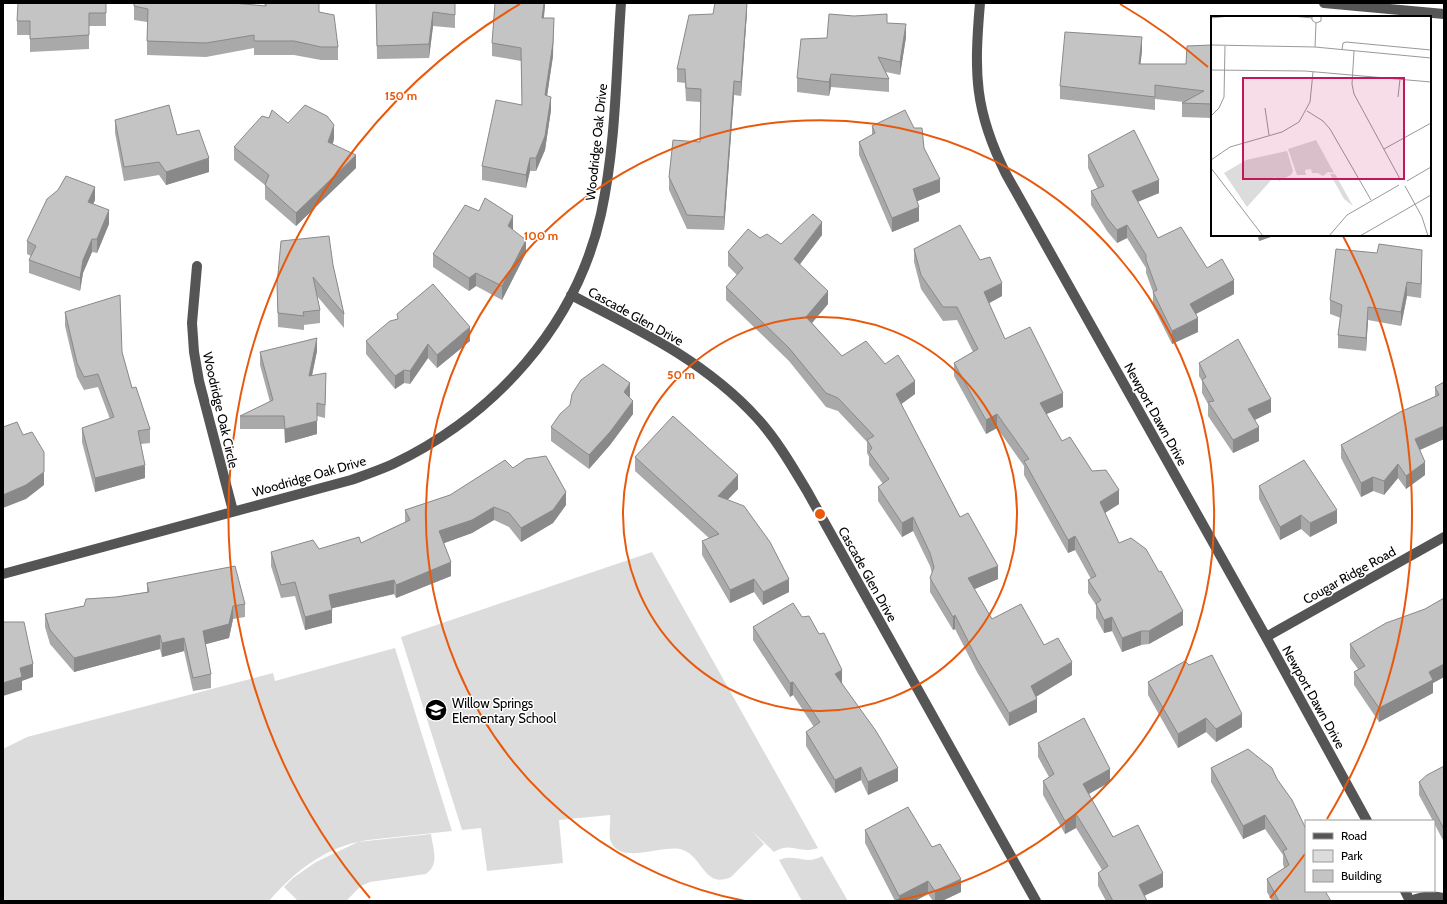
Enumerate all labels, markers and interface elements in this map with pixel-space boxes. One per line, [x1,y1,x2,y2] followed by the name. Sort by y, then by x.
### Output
[1211,16,1431,236] inset map
[582,82,610,201] street label: Woodridge Oak Drive
[385,88,417,103] text: 150 m
[524,228,558,243] text: 100 m
[586,283,687,349] street label: Cascade Glen Drive
[200,350,242,470] street label: Woodridge Oak Circle
[1121,360,1191,468] street label: Newport Dawn Drive
[667,367,695,382] text: 50 m
[250,452,368,500] street label: Woodridge Oak Drive
[813,507,827,521] centre of rings
[835,524,901,625] street label: Cascade Glen Drive
[1300,543,1398,607] street label: Cougar Ridge Road
[1279,643,1349,751] street label: Newport Dawn Drive
[452,695,556,726] place label: Willow Springs Elementary School
[423,697,449,723] school or university icon: Willow Springs Elementary School
[1305,820,1435,892] legend
[1341,828,1367,843] text: Road
[1341,848,1363,863] text: Park
[1341,868,1383,883] text: Building

